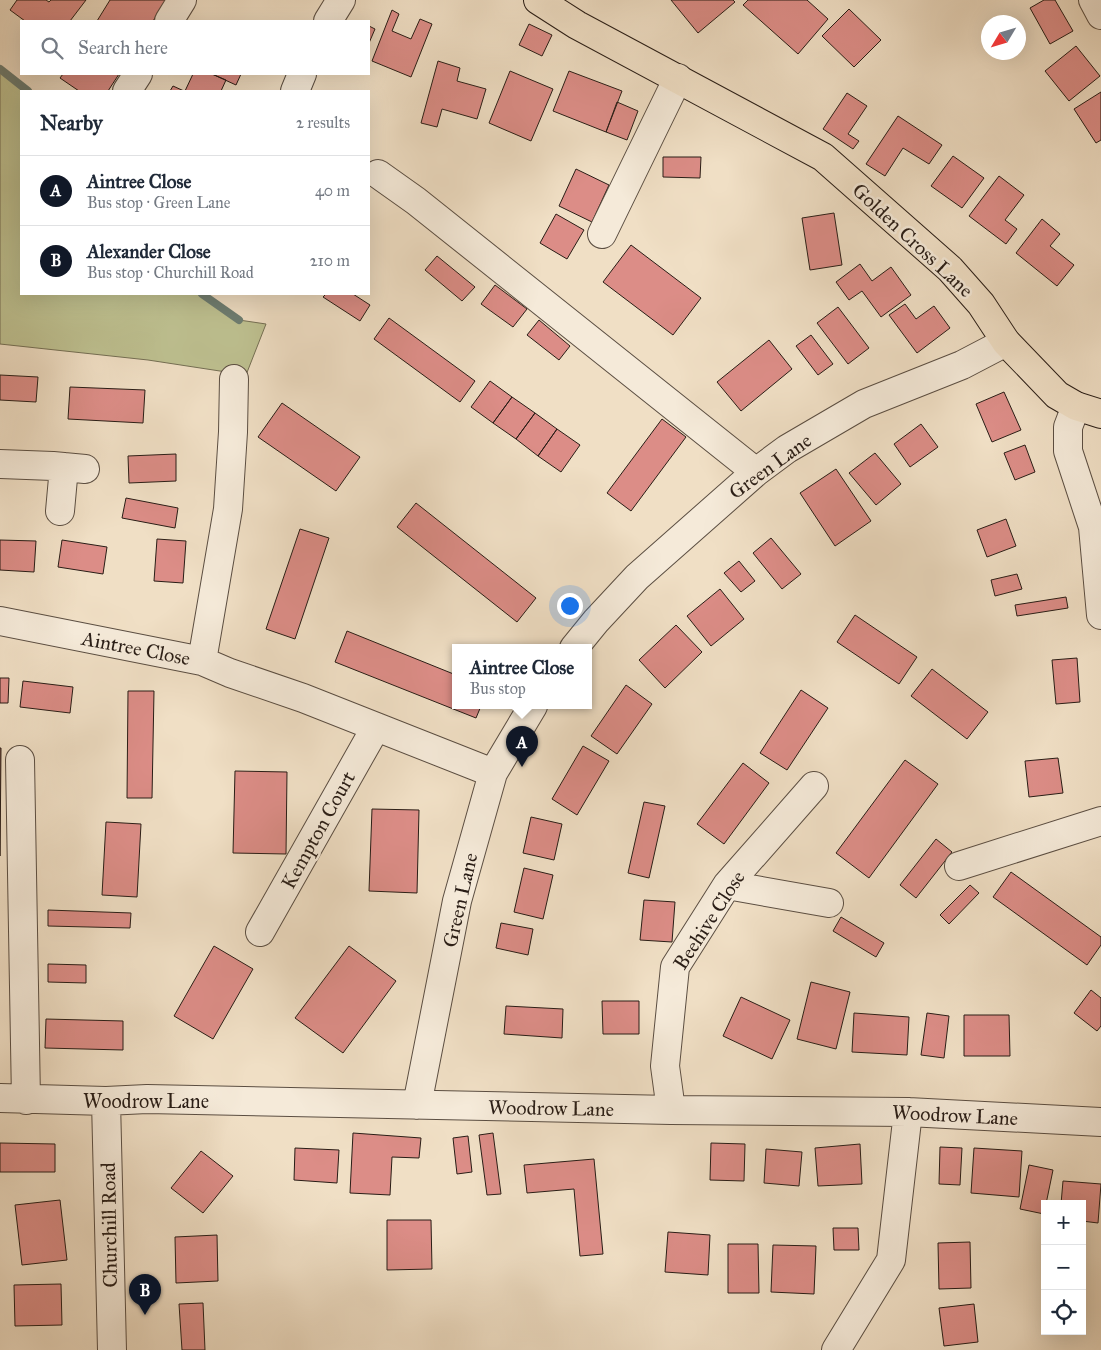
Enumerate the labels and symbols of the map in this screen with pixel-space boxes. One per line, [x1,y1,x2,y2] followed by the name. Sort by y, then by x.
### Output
[981,15,1026,60] north arrow
[848,178,978,302] street label: Golden Cross Lane
[724,428,816,504] street label: Green Lane
[557,593,583,619] your location
[79,626,192,670] street label: Aintree Close
[506,726,538,767] pin: A
[276,767,360,893] street label: Kempton Court
[437,850,483,950] street label: Green Lane
[668,866,750,974] street label: Beehive Close
[83,1089,209,1113] street label: Woodrow Lane
[488,1095,614,1121] street label: Woodrow Lane
[891,1100,1019,1130] street label: Woodrow Lane
[96,1162,122,1288] street label: Churchill Road
[129,1274,161,1315] pin: B

